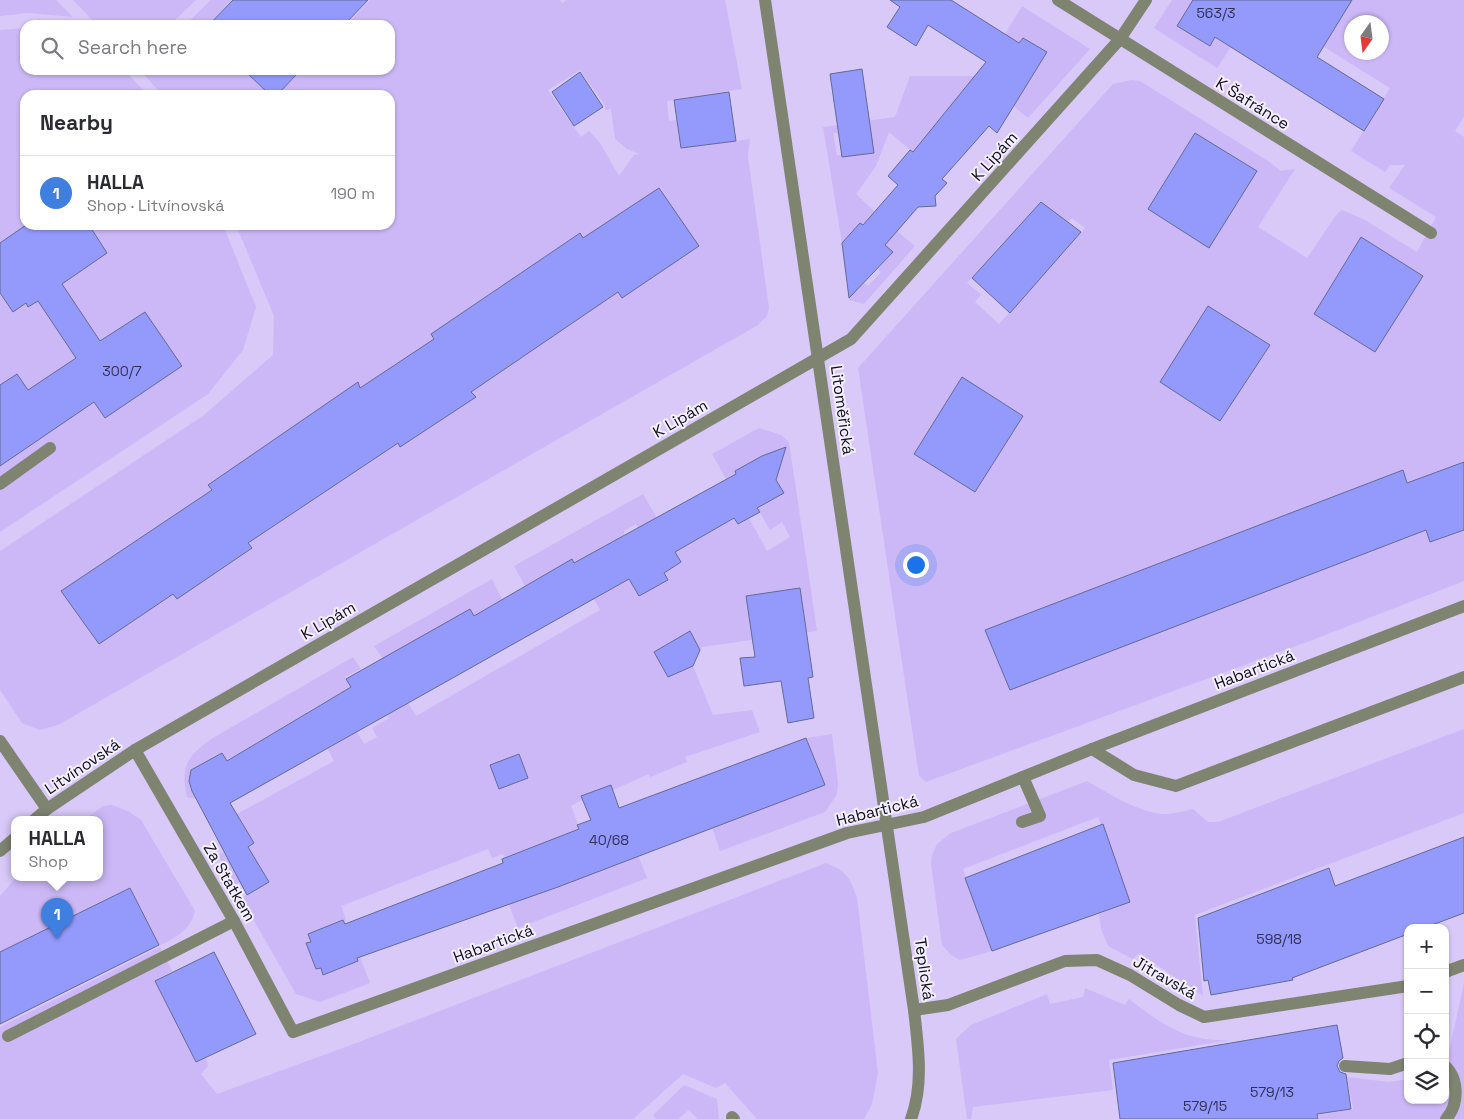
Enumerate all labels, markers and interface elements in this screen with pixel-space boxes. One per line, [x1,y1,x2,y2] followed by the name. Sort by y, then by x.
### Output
[1196,4,1236,22] house number: 563/3
[1344,15,1389,60] north arrow
[20,20,395,75] search box
[38,34,66,62] icon: search
[78,35,188,60] text: Search here
[1212,72,1294,134] street label: K Šafránce
[40,109,113,136] text: Nearby
[967,127,1022,186] street label: K Lipám
[87,170,144,195] text: HALLA
[52,183,60,204] text: 1
[330,183,375,204] text: 190 m
[87,195,224,216] text: Shop · Litvínovská
[102,362,142,380] house number: 300/7
[826,364,859,456] street label: Litoměřická
[649,394,711,442] street label: K Lipám
[903,552,929,578] your location
[297,596,359,644] street label: K Lipám
[1211,645,1297,694] street label: Habartická
[41,734,124,799] street label: Litvínovská
[834,790,920,831] street label: Habartická
[11,816,103,881] popup
[28,826,86,851] text: HALLA
[589,831,629,849] house number: 40/68
[199,839,260,925] street label: Za Statkem
[28,851,68,872] text: Shop
[41,898,73,939] pin: 1
[450,919,536,968] street label: Habartická
[1404,924,1449,1104] map controls
[1404,924,1449,969] button: +
[1256,930,1302,948] house number: 598/18
[910,937,939,1002] street label: Teplická
[1129,951,1200,1004] street label: Jitravská
[1404,969,1449,1014] button: −
[1404,1014,1449,1059] button: locate
[1404,1059,1449,1104] button: layers
[1250,1083,1294,1101] house number: 579/13
[1183,1097,1227,1115] house number: 579/15

